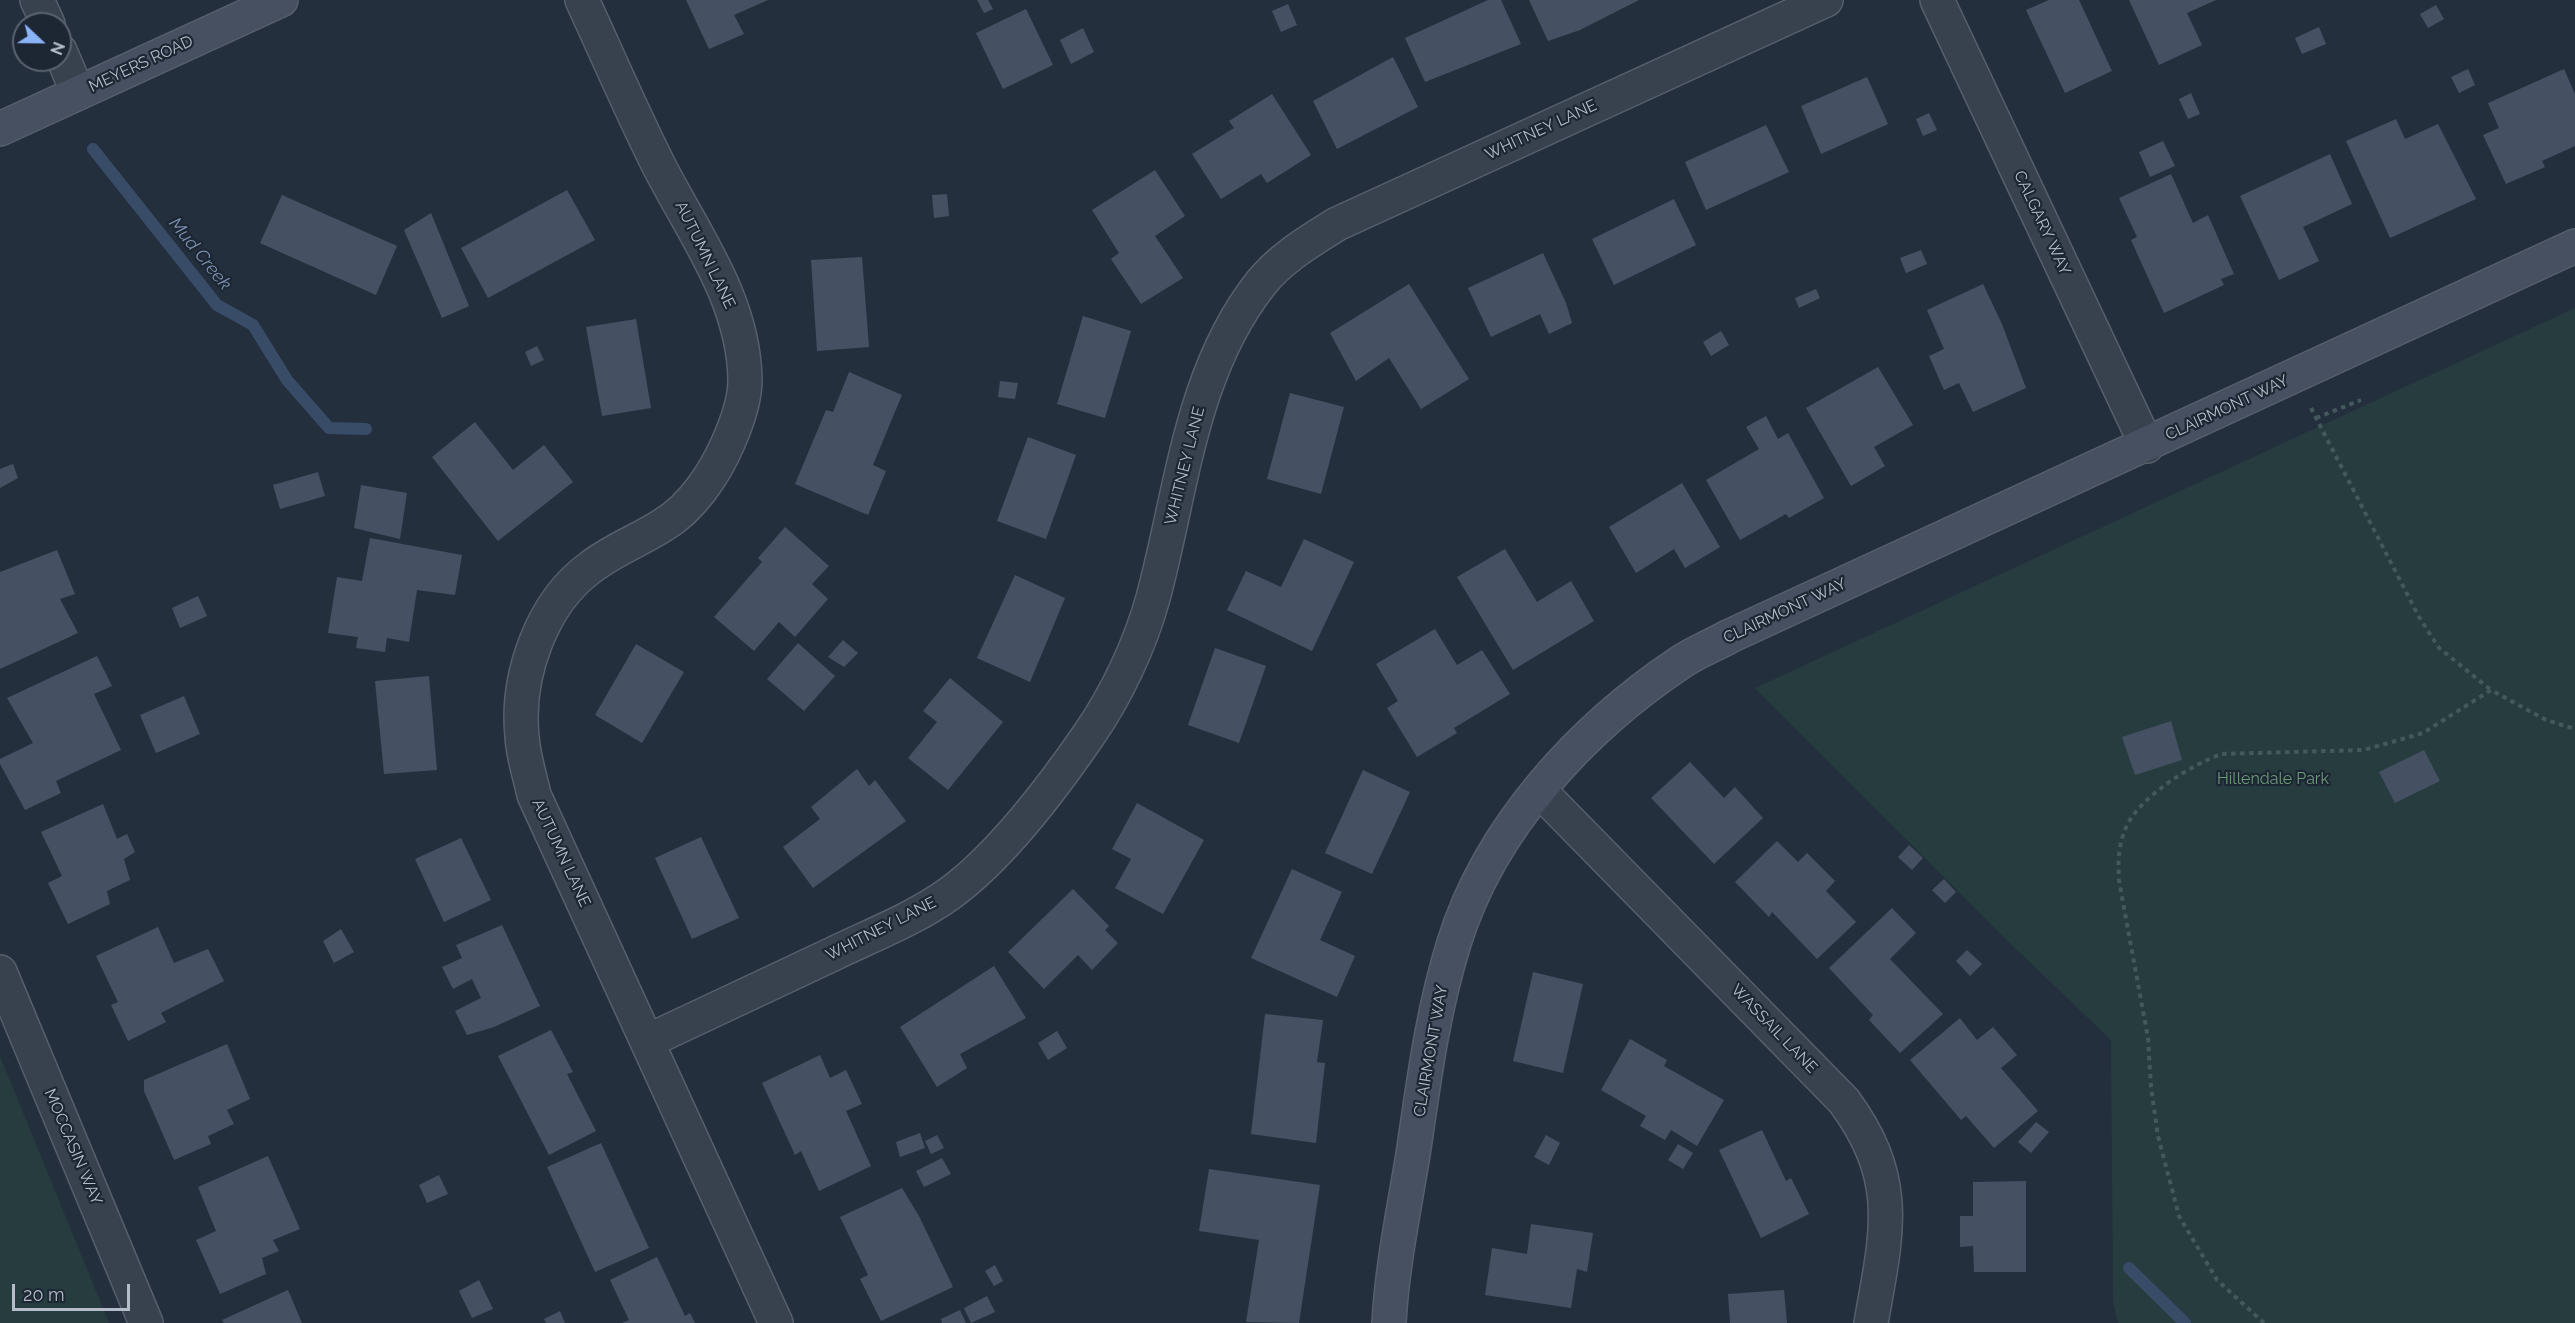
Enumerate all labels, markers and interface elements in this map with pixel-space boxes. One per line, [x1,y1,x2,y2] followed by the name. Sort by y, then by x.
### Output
[12,12,72,72] north arrow
[86,32,196,96] street label: MEYERS ROAD
[46,39,68,57] text: N
[1482,96,1600,164] street label: WHITNEY LANE
[2009,168,2075,278] street label: CALGARY WAY
[671,198,739,312] street label: AUTUMN LANE
[164,213,236,295] water label: Mud Creek
[2162,371,2292,445] street label: CLAIRMONT WAY
[1161,405,1209,527] street label: WHITNEY LANE
[1720,574,1850,648] street label: CLAIRMONT WAY
[2217,769,2329,789] park label: Hillendale Park
[528,796,594,910] street label: AUTUMN LANE
[823,893,939,965] street label: WHITNEY LANE
[1727,981,1821,1077] street label: WASSAIL LANE
[1410,984,1452,1118] street label: CLAIRMONT WAY
[40,1086,106,1208] street label: MOCCASIN WAY
[15,1272,134,1310] scale bar
[23,1284,65,1305] text: 20 m

